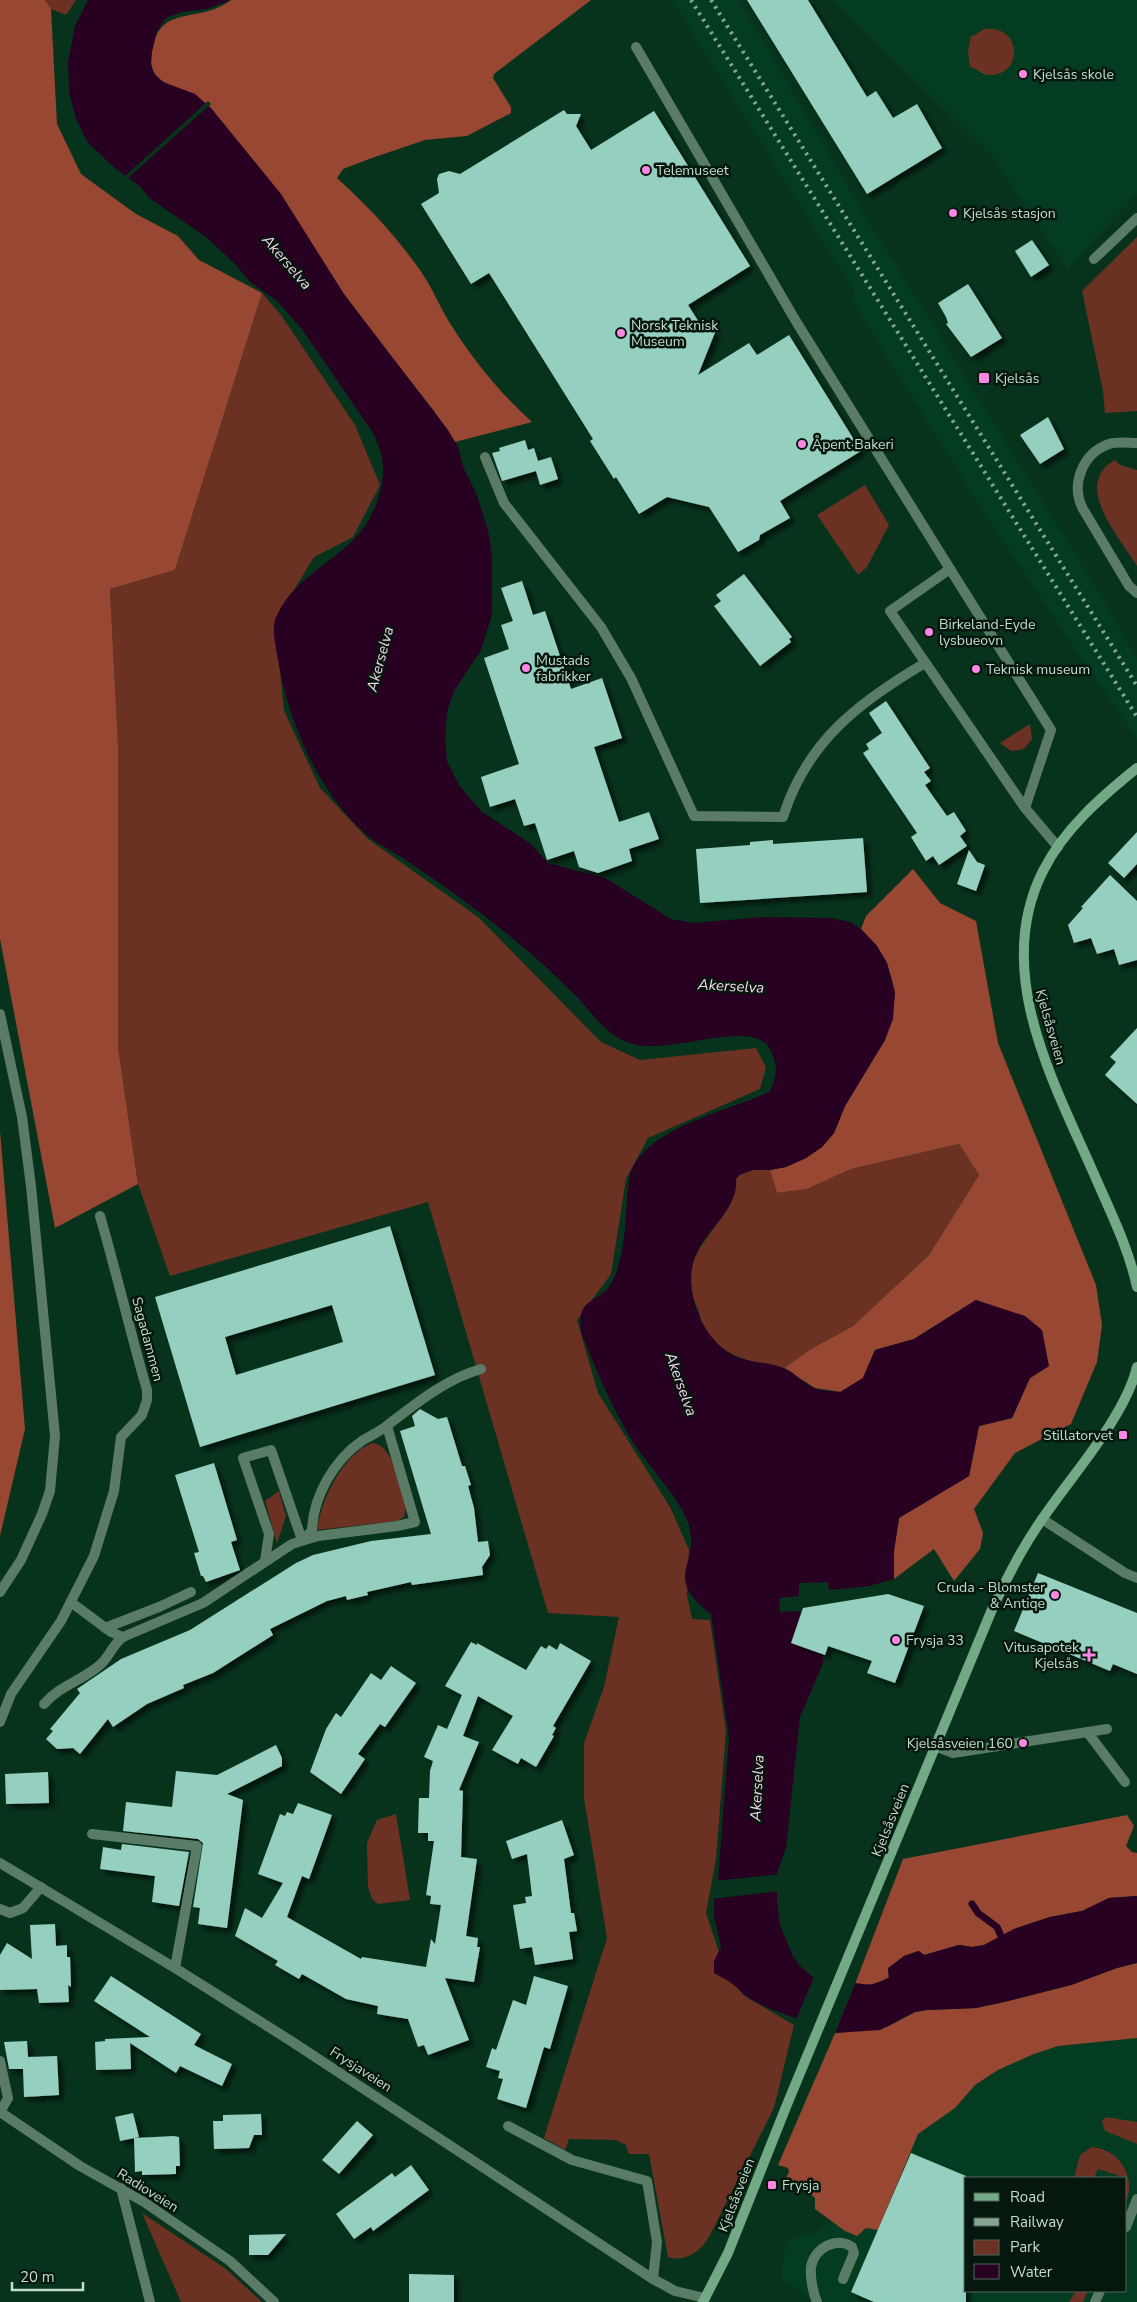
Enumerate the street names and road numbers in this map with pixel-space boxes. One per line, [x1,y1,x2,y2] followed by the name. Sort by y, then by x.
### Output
[1031,987,1070,1067] street label: Kjelsåsveien
[127,1295,168,1383] street label: Sagadammen
[867,1781,914,1860] street label: Kjelsåsveien
[326,2042,396,2097] street label: Frysjaveien
[714,2156,759,2235] street label: Kjelsåsveien
[113,2164,182,2217] street label: Radioveien

